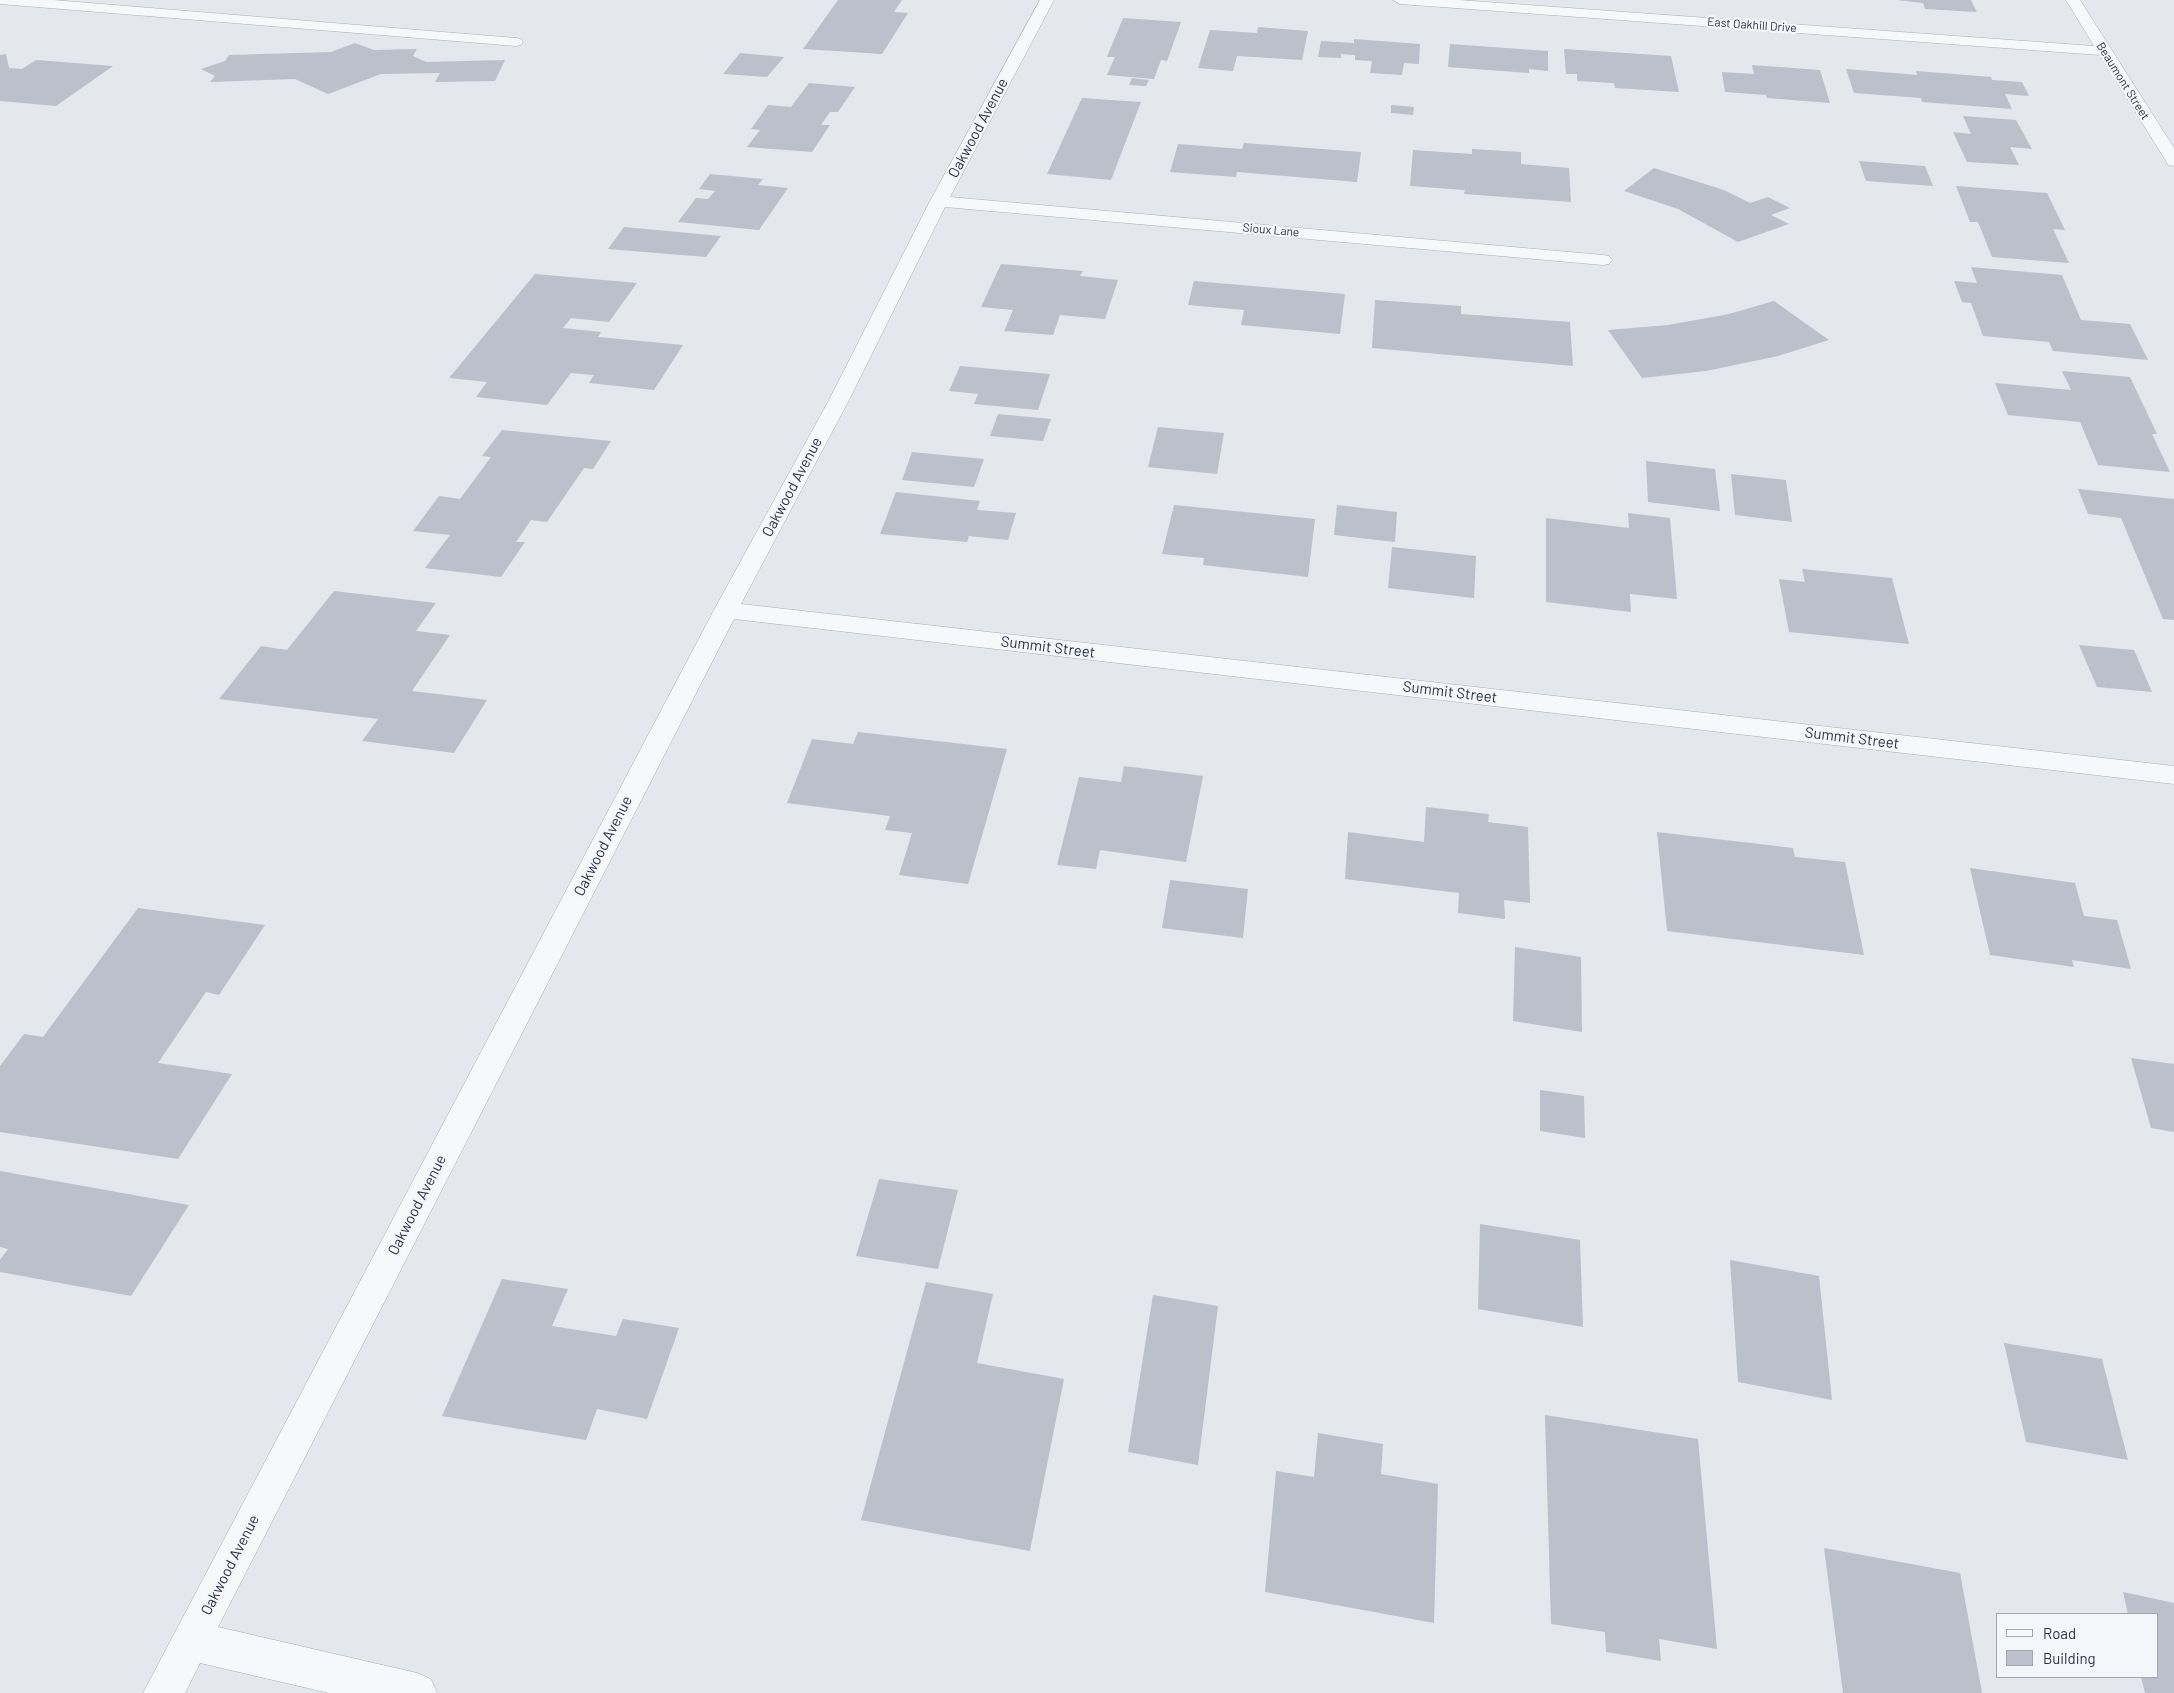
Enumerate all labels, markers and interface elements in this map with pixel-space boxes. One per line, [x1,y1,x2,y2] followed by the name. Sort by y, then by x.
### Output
[1707,15,1797,35] street label: East Oakhill Drive
[2093,40,2153,122] street label: Beaumont Street
[944,75,1012,181] street label: Oakwood Avenue
[1242,220,1300,240] street label: Sioux Lane
[758,434,826,540] street label: Oakwood Avenue
[1000,632,1096,662] street label: Summit Street
[1402,677,1498,707] street label: Summit Street
[1804,723,1900,753] street label: Summit Street
[570,793,636,899] street label: Oakwood Avenue
[384,1152,450,1258] street label: Oakwood Avenue
[197,1512,263,1618] street label: Oakwood Avenue
[1996,1613,2159,1678] legend
[2043,1624,2076,1642] text: Road
[2043,1649,2096,1667] text: Building

